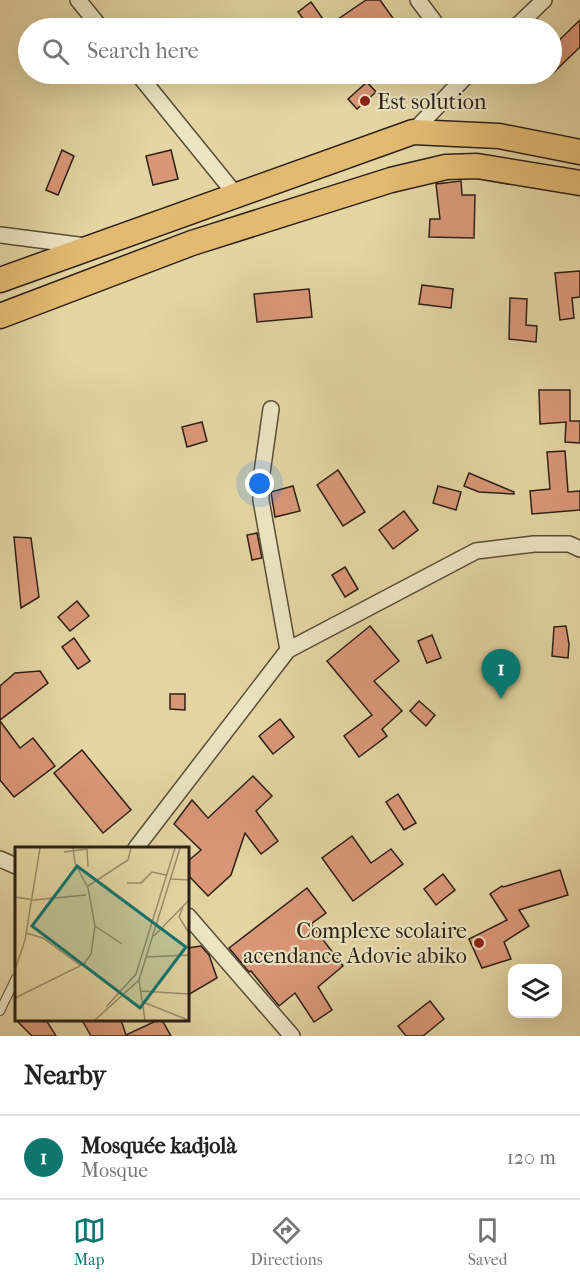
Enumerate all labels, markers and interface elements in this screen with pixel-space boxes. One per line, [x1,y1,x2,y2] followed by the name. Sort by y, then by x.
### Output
[18,18,562,84] search box
[39,35,72,68] icon: search
[87,38,199,64] text: Search here
[377,89,487,115] place label: Est solution
[358,94,372,108] marker: Est solution
[245,469,274,498] your location
[482,650,520,699] pin: 1
[15,847,189,1021] inset map
[243,918,467,969] place label: Complexe scolaire acendance Adovie abiko
[472,936,486,950] marker: Complexe scolaire acendance Adovie abiko
[508,964,562,1018] map controls
[508,964,562,1018] button: layers
[24,1060,106,1091] text: Nearby
[81,1133,237,1159] text: Mosquée kadjolà
[40,1146,47,1169] text: 1
[507,1146,556,1169] text: 120 m
[81,1159,148,1182] text: Mosque
[73,1214,106,1269] tab: Map
[251,1214,323,1269] tab: Directions
[468,1214,507,1269] tab: Saved

